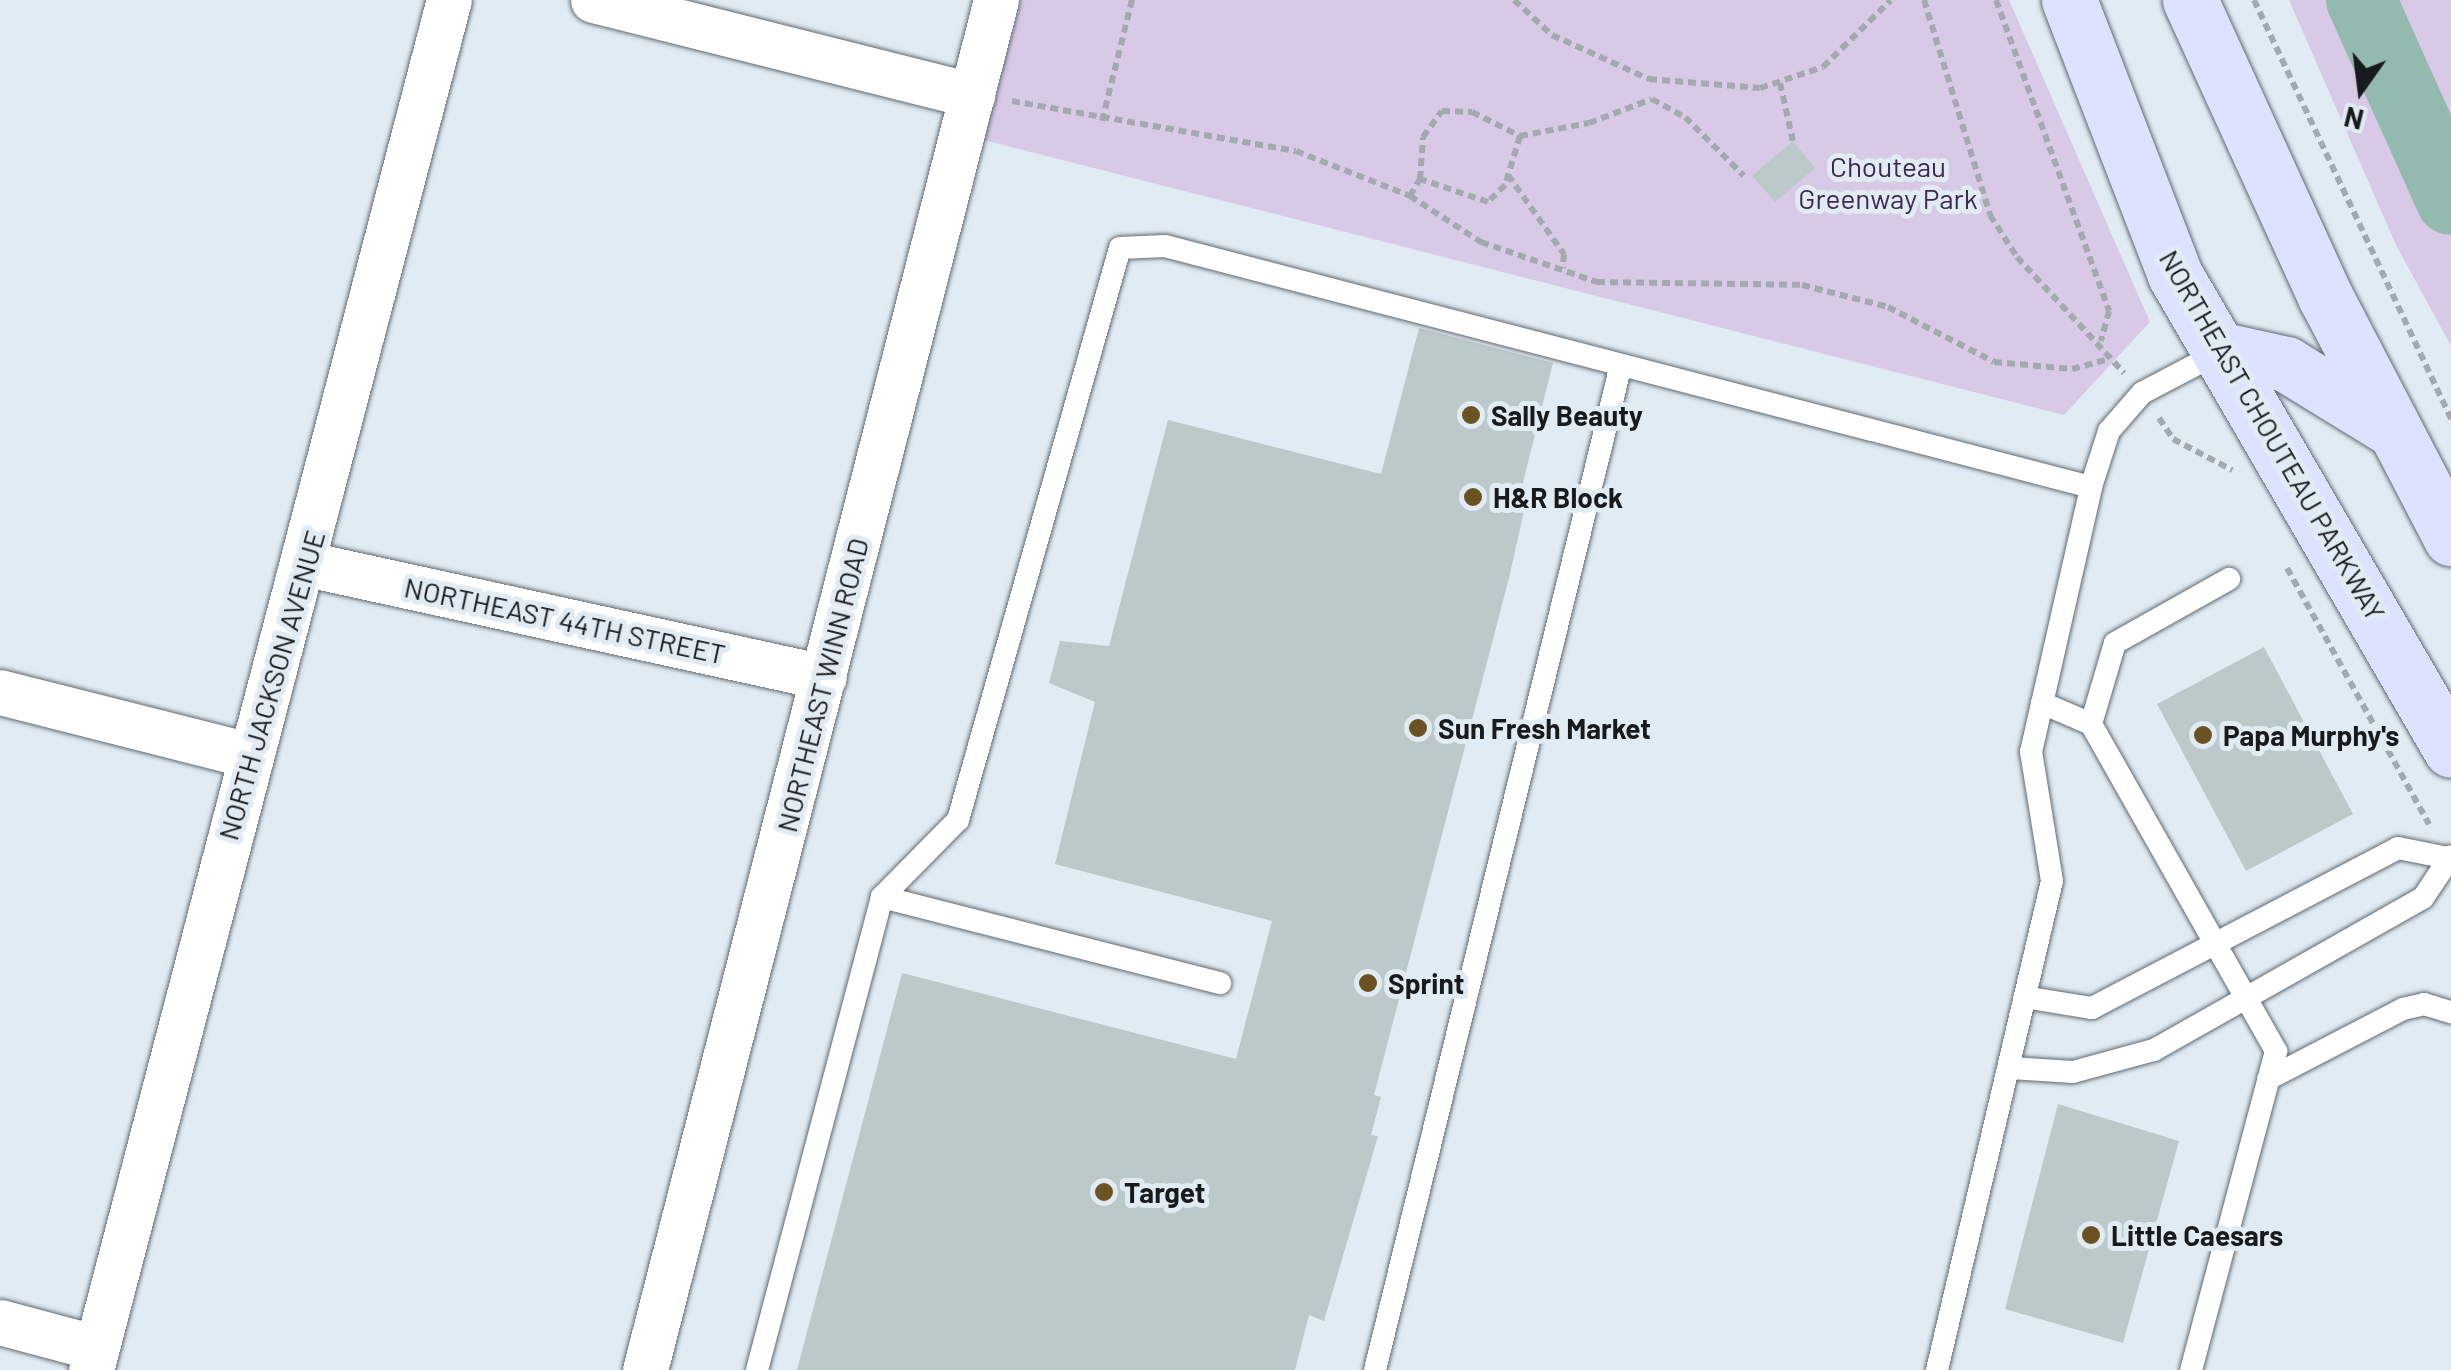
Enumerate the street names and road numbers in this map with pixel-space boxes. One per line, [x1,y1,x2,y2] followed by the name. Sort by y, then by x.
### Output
[2153,244,2393,626] street label: NORTHEAST CHOUTEAU PARKWAY
[211,526,331,844] street label: NORTH JACKSON AVENUE
[769,535,875,835] street label: NORTHEAST WINN ROAD
[401,570,729,670] street label: NORTHEAST 44TH STREET

